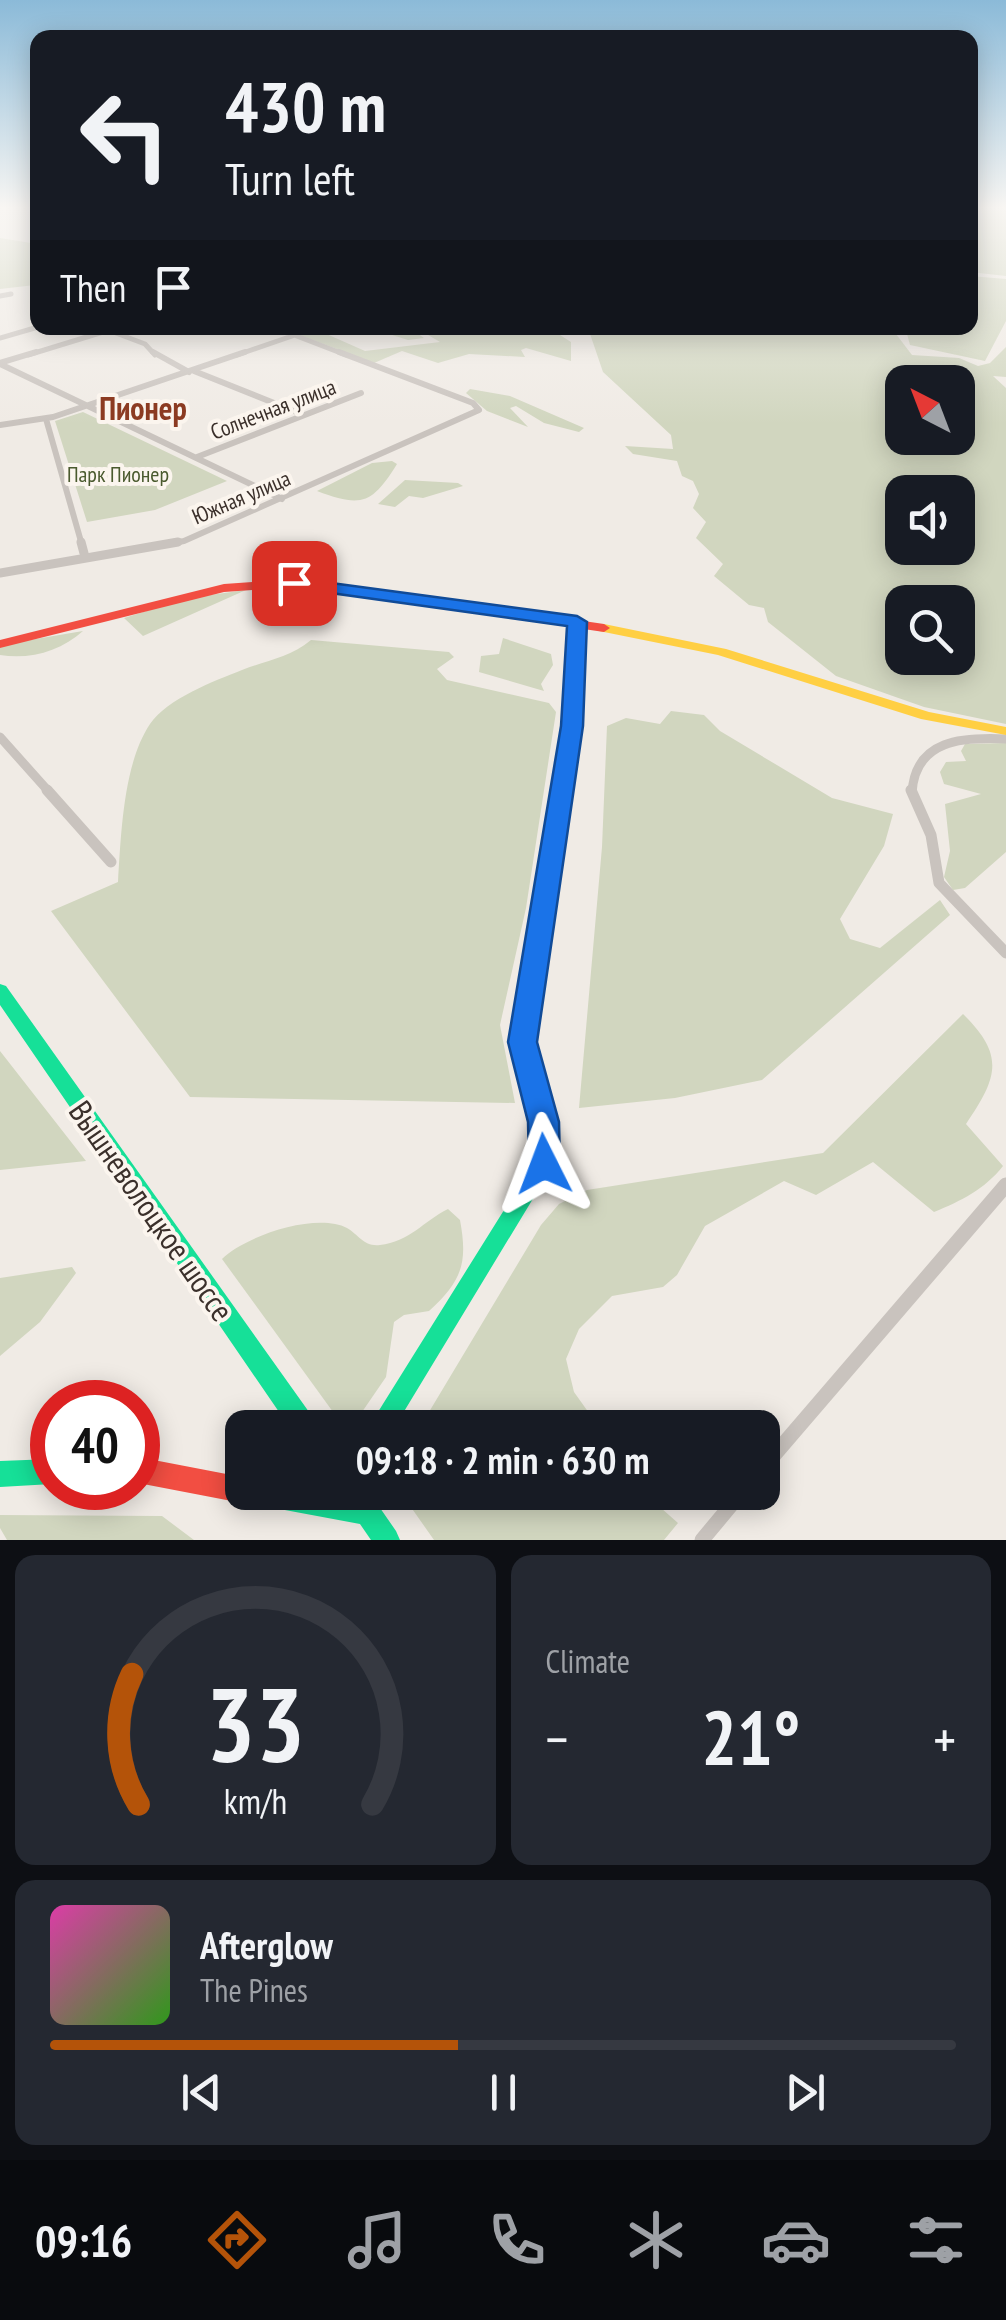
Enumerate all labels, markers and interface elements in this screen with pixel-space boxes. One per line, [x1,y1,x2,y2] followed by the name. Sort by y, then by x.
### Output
[225,61,386,151] text: 430 m
[60,70,190,200] icon: left
[225,149,355,207] text: Turn left
[146,260,201,315] icon: arrive
[60,263,126,312] text: Then
[885,365,975,455] north arrow
[885,365,975,675] map controls
[206,372,340,446] street label: Солнечная улица
[99,387,187,429] district label: Пионер
[67,460,169,488] park label: Парк Пионер
[188,464,294,530] street label: Южная улица
[885,475,975,565] button: sound
[252,541,337,626] pin
[267,556,322,611] icon: arrive
[885,585,975,675] button: search
[60,1092,244,1329] street label: Вышневолоцкое шоссе
[492,1112,596,1216] position arrow
[30,1380,160,1510] speed limit sign: 40
[356,1435,649,1484] text: 09:18 · 2 min · 630 m
[546,1640,630,1682] text: Climate
[206,1656,305,1791] text: 33
[701,1689,800,1786] text: 21°
[546,1703,568,1774] text: −
[933,1703,956,1774] text: +
[224,1778,287,1824] text: km/h
[200,1920,333,1969] text: Afterglow
[200,1969,308,2011] text: The Pines
[174,2065,229,2120] icon: previous
[476,2065,531,2120] icon: pause
[778,2065,833,2120] icon: next
[202,2205,272,2275] icon: directions
[342,2205,412,2275] icon: music
[482,2205,552,2275] icon: phone
[621,2205,691,2275] icon: climate
[761,2205,831,2275] icon: car
[901,2205,971,2275] icon: filters
[35,2211,132,2269] text: 09:16

